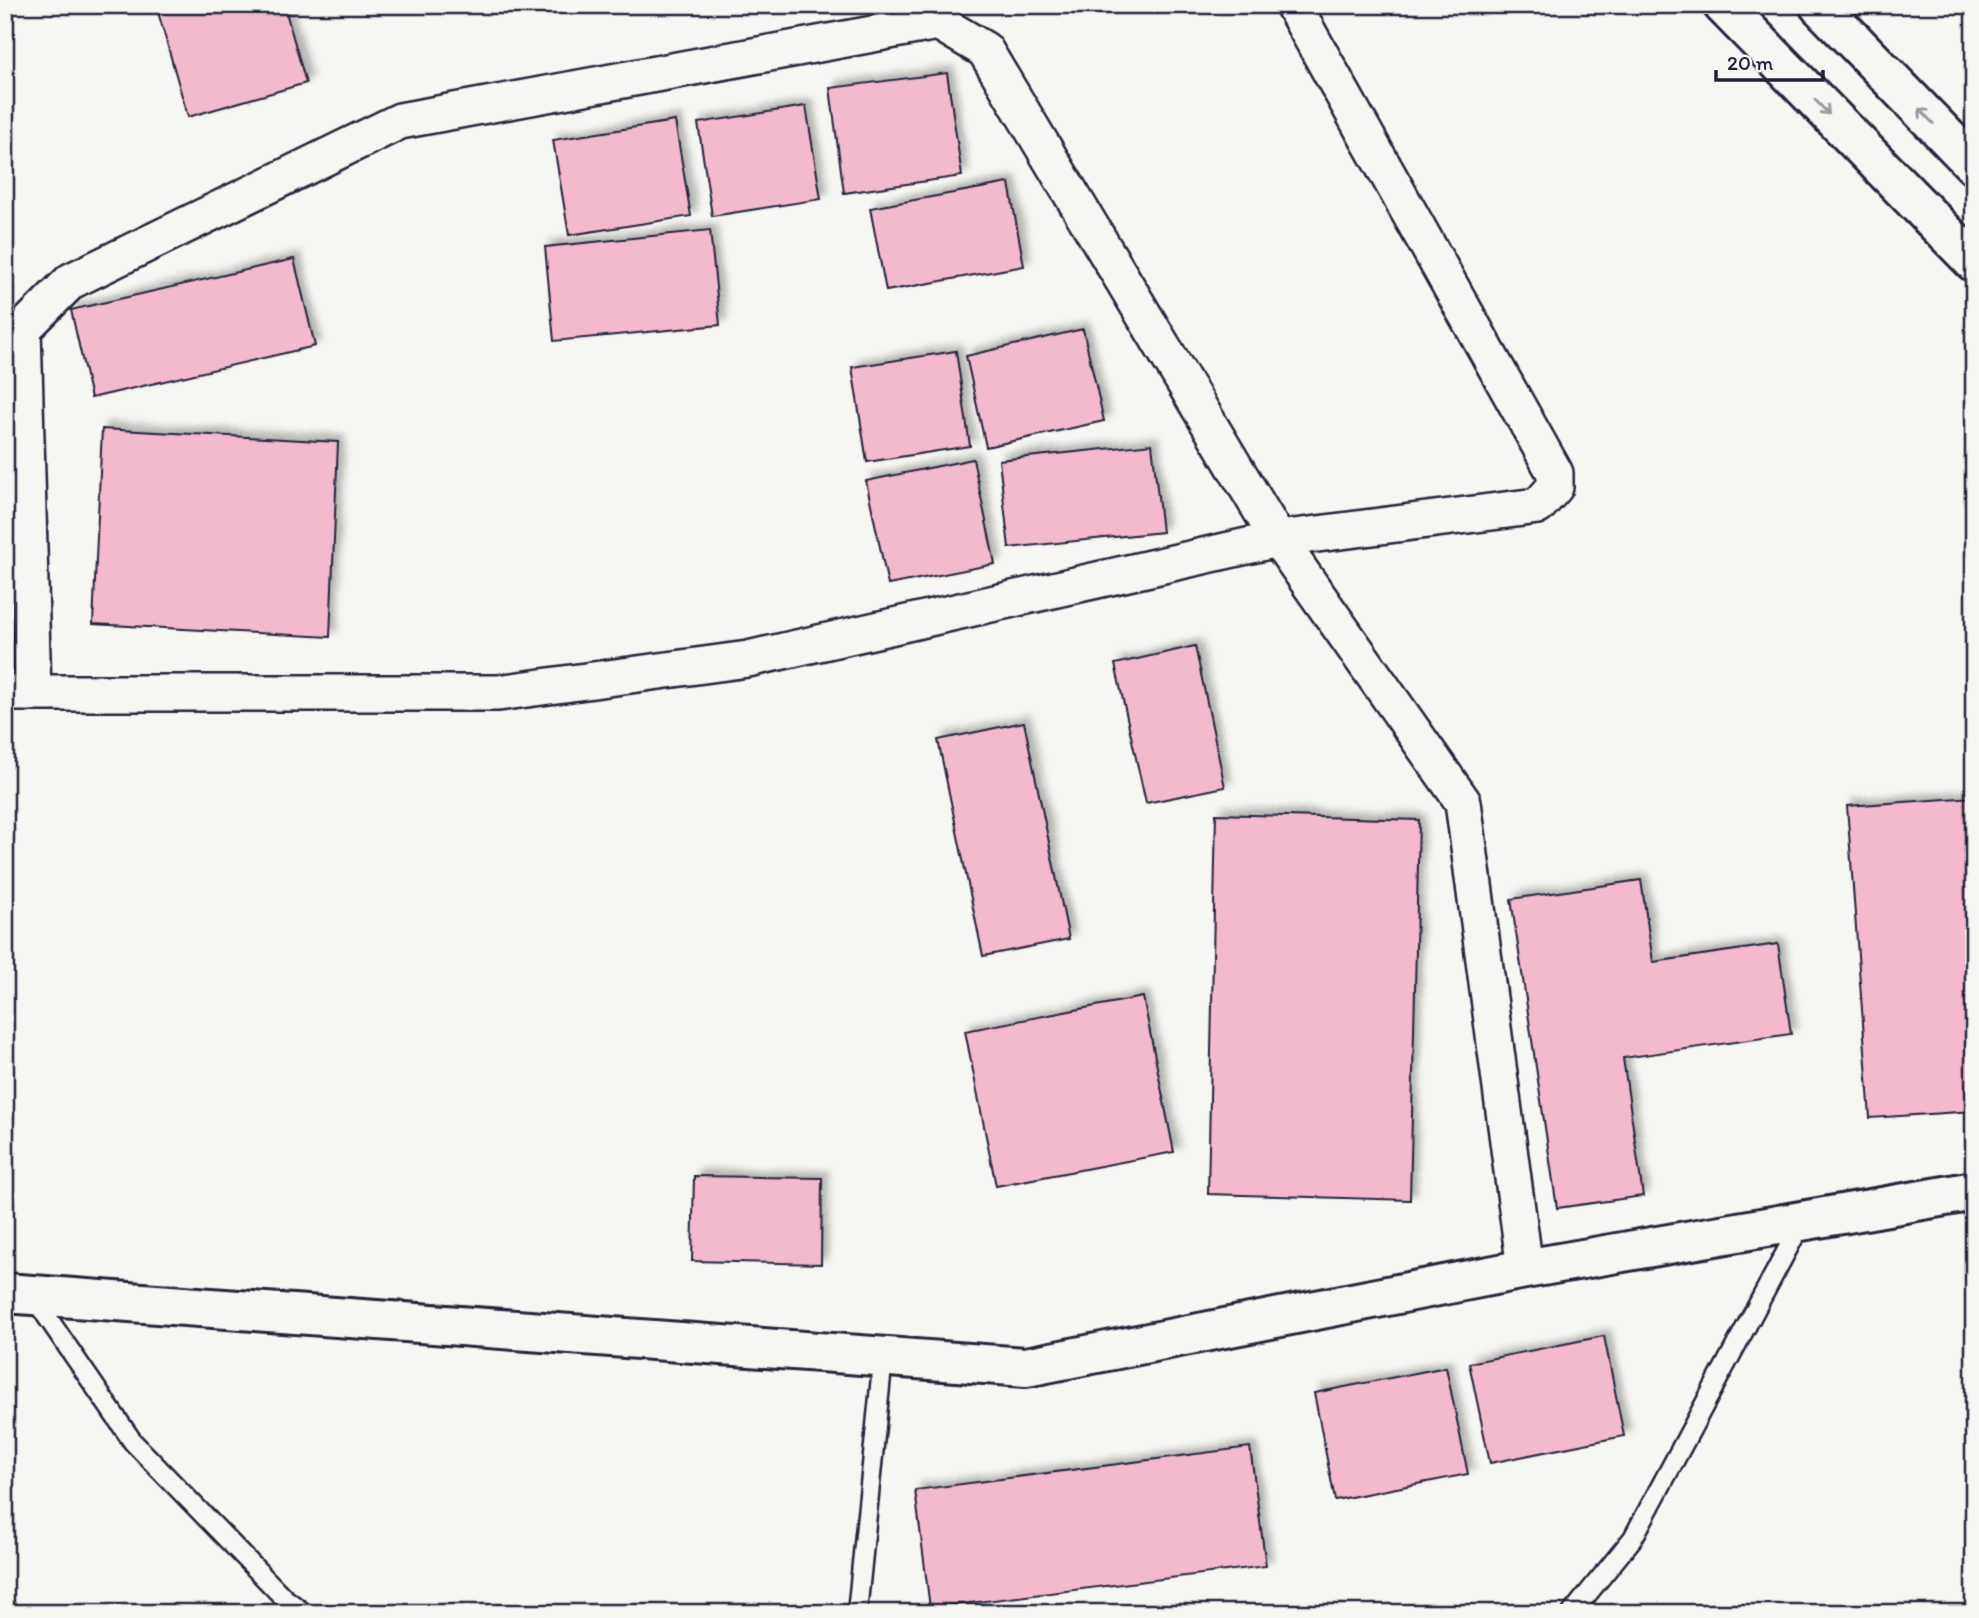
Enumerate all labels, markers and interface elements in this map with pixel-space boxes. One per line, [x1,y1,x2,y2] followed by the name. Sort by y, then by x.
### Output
[1716,38,1823,82] scale bar
[1727,50,1774,75] text: 20 m
[1814,98,1831,115] one-way arrow
[1918,108,1935,125] one-way arrow

